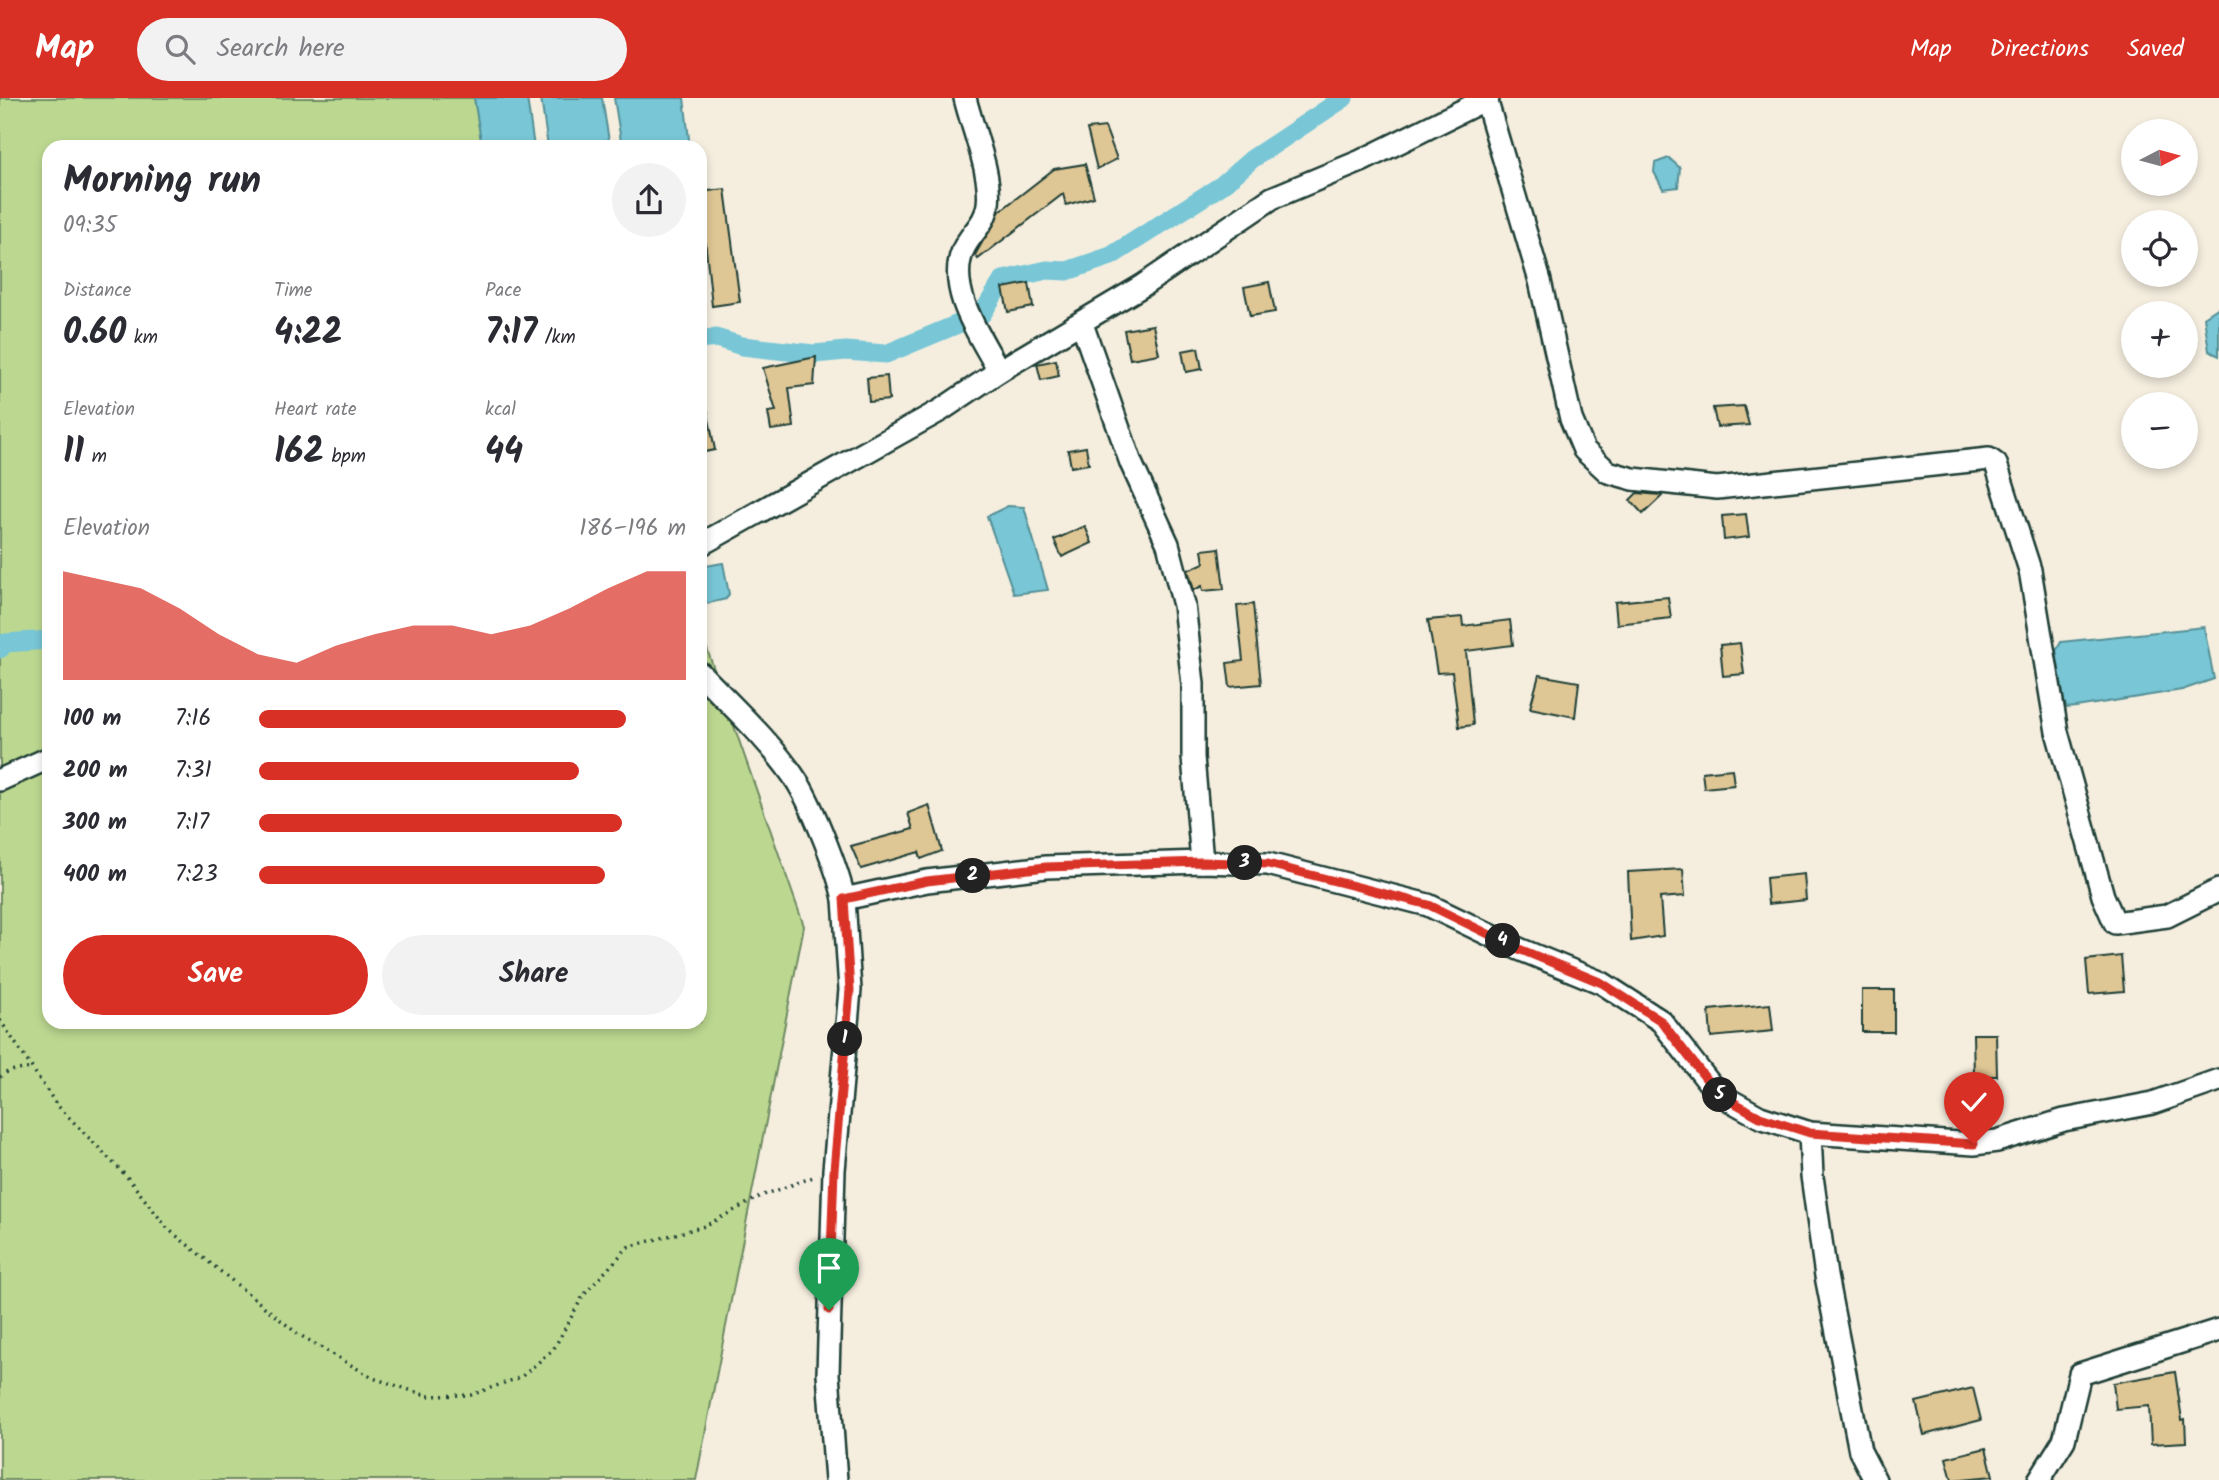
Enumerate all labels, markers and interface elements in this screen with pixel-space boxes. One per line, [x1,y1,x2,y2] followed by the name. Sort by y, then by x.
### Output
[137,18,627,81] search box
[35,23,95,76] text: Map
[217,28,345,70] text: Search here
[161,30,199,68] icon: search
[1910,30,1952,69] text: Map
[1990,30,2089,69] text: Directions
[2127,30,2184,69] text: Saved
[2121,119,2198,196] north arrow
[2121,119,2198,469] map controls
[63,152,261,212] text: Morning run
[612,163,686,237] button: share
[63,208,117,244] text: 09:35
[2121,210,2198,287] button: locate
[63,276,131,306] text: Distance
[274,276,312,306] text: Time
[485,276,521,306] text: Pace
[2121,301,2198,378] button: +
[63,306,126,362] text: 0.60
[274,306,343,362] text: 4:22
[485,306,537,362] text: 7:17
[126,323,158,353] text: km
[537,323,576,353] text: /km
[2121,392,2198,469] button: −
[63,395,135,425] text: Elevation
[274,395,357,425] text: Heart rate
[485,395,516,425] text: kcal
[63,425,84,481] text: 11
[274,425,324,481] text: 162
[485,425,523,481] text: 44
[84,442,107,472] text: m
[324,442,366,472] text: bpm
[63,511,150,547] text: Elevation
[579,511,686,547] text: 186–196 m
[63,701,121,737] text: 100 m
[175,701,211,737] text: 7:16
[63,753,128,789] text: 200 m
[175,753,212,789] text: 7:31
[63,805,127,841] text: 300 m
[175,805,209,841] text: 7:17
[1228,846,1262,880] pin: 3
[1239,847,1250,877] text: 3
[63,857,127,893] text: 400 m
[175,857,218,893] text: 7:23
[956,858,990,894] pin: 2
[967,860,978,890] text: 2
[1486,924,1520,958] pin: 4
[1497,925,1508,955] text: 4
[63,935,368,1015] button: Save
[382,935,686,1015] button: Share
[828,1021,862,1056] pin: 1
[842,1023,847,1053] text: 1
[1944,1072,2004,1144] pin
[1702,1077,1738,1112] pin: 5
[1715,1079,1724,1109] text: 5
[1955,1083,1993,1121] icon: check
[799,1238,859,1310] pin
[810,1249,848,1287] icon: arrive

